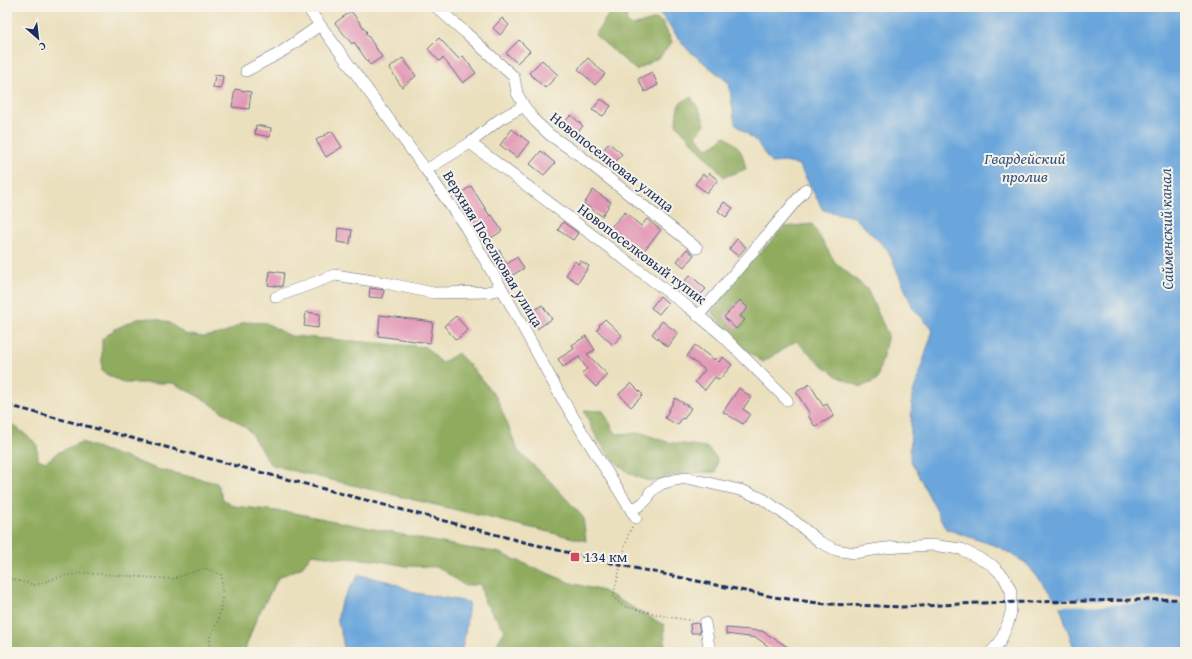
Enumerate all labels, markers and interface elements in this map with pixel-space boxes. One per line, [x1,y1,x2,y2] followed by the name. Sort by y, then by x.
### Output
[18,18,58,58] north arrow
[36,38,49,55] text: С
[546,107,679,217] street label: Новопоселковая улица
[983,146,1066,188] water label: Гвардейский пролив
[438,167,549,332] street label: Верхняя Поселковая улица
[1153,167,1179,290] water label: Сайменский канал
[574,198,711,309] street label: Новопоселковый тупик
[584,546,628,567] place label: 134 км
[569,551,581,563] marker: 134 км

